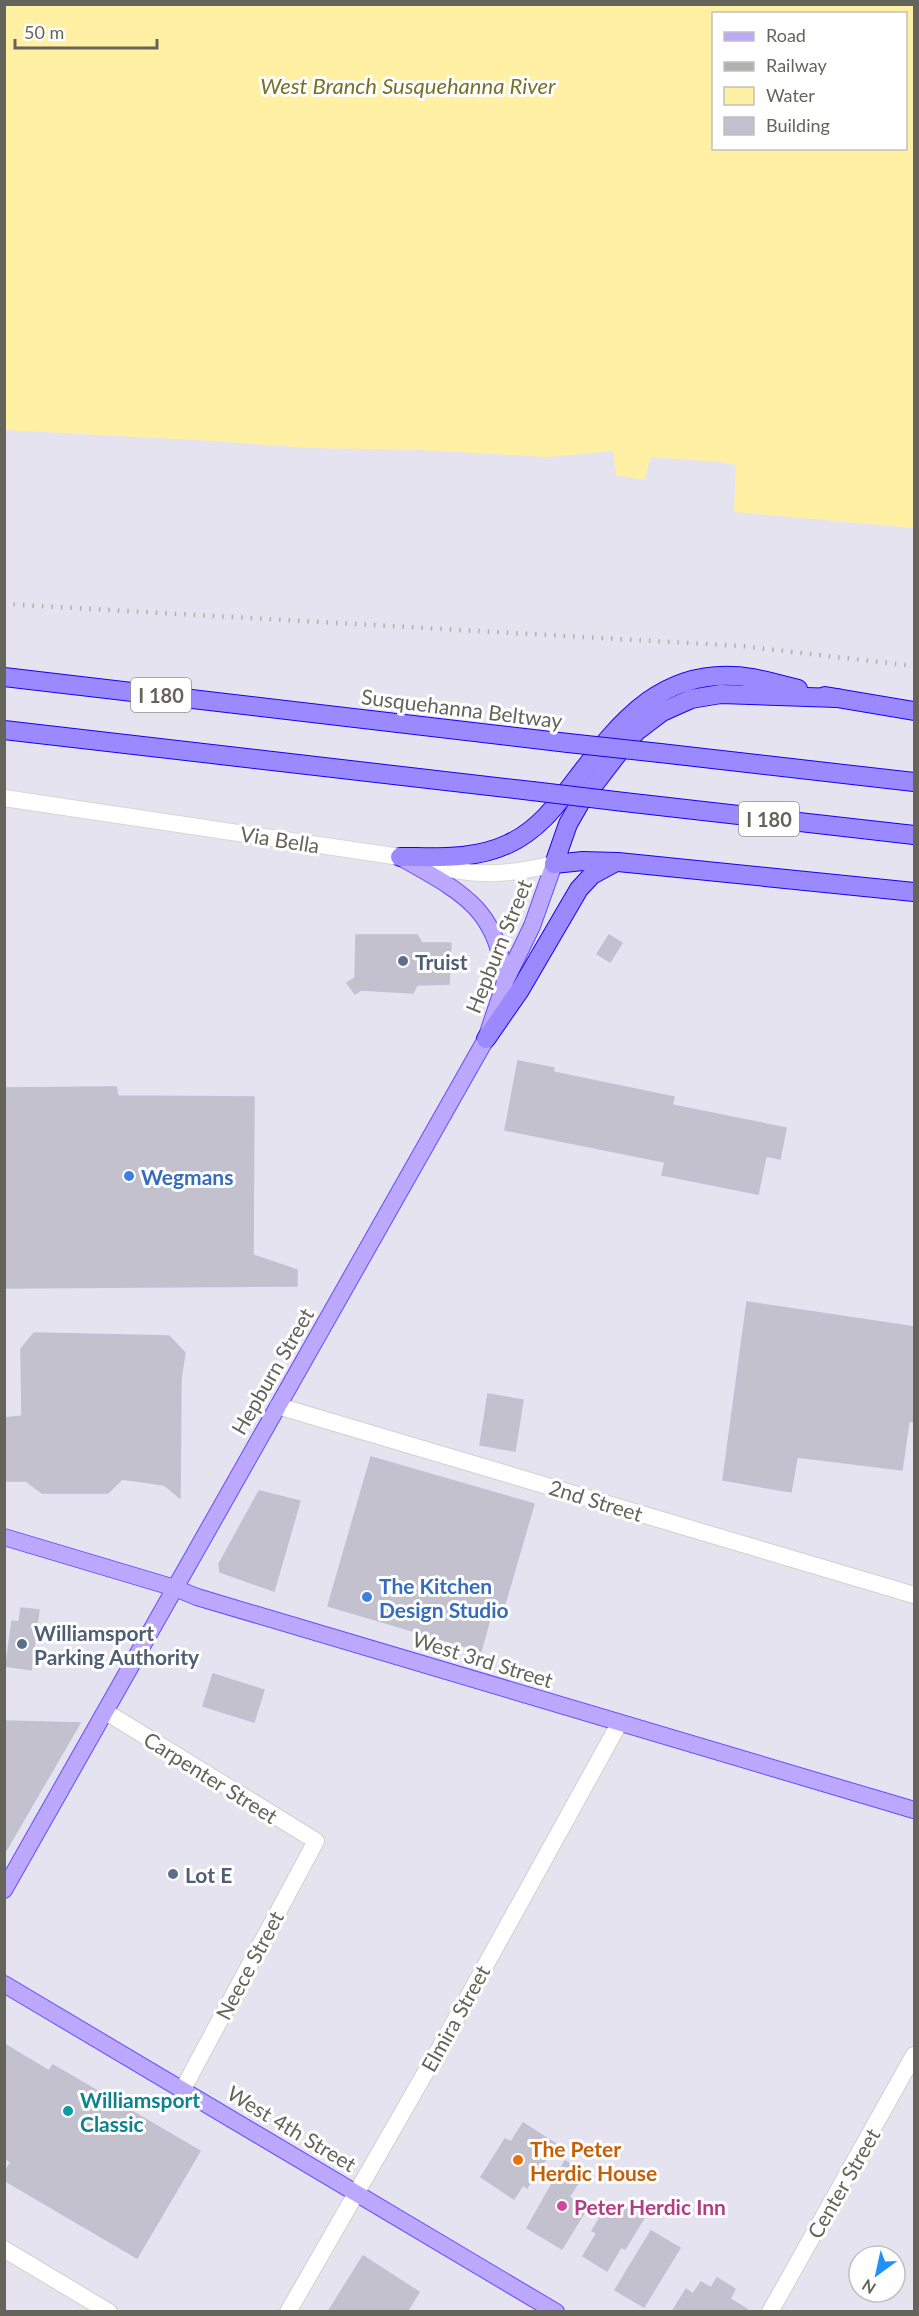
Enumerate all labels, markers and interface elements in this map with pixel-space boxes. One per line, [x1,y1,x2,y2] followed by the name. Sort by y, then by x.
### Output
[15,12,158,50] scale bar
[712,12,907,150] legend
[24,21,64,43] text: 50 m
[766,24,806,46] text: Road
[766,54,827,76] text: Railway
[260,72,556,99] water label: West Branch Susquehanna River
[766,84,815,106] text: Water
[766,114,830,136] text: Building
[131,678,191,712] road number: I 180
[360,683,564,733] street label: Susquehanna Beltway
[739,802,799,836] road number: I 180
[239,820,321,858] street label: Via Bella
[460,875,536,1017] street label: Hepburn Street
[415,949,468,974] place label: Truist
[396,954,410,968] marker: Truist
[141,1164,233,1189] place label: Wegmans
[122,1169,136,1183] marker: Wegmans
[226,1303,319,1439] street label: Hepburn Street
[546,1474,646,1526] street label: 2nd Street
[379,1573,509,1622] place label: The Kitchen Design Studio
[360,1590,374,1604] marker: The Kitchen Design Studio
[34,1620,200,1669] place label: Williamsport Parking Authority
[410,1626,557,1692] street label: West 3rd Street
[15,1637,29,1651] marker: Williamsport Parking Authority
[140,1726,283,1828] street label: Carpenter Street
[185,1862,232,1887] place label: Lot E
[166,1867,180,1881] marker: Lot E
[210,1906,288,2024] street label: Neece Street
[415,1960,495,2076] street label: Elmira Street
[223,2080,361,2176] street label: West 4th Street
[80,2087,200,2136] place label: Williamsport Classic
[61,2104,75,2118] marker: Williamsport Classic
[801,2123,885,2242] street label: Center Street
[530,2136,657,2185] place label: The Peter Herdic House
[511,2153,525,2167] marker: The Peter Herdic House
[574,2194,726,2219] place label: Peter Herdic Inn
[555,2199,569,2213] marker: Peter Herdic Inn
[847,2244,907,2304] north arrow
[858,2276,879,2298] text: N

